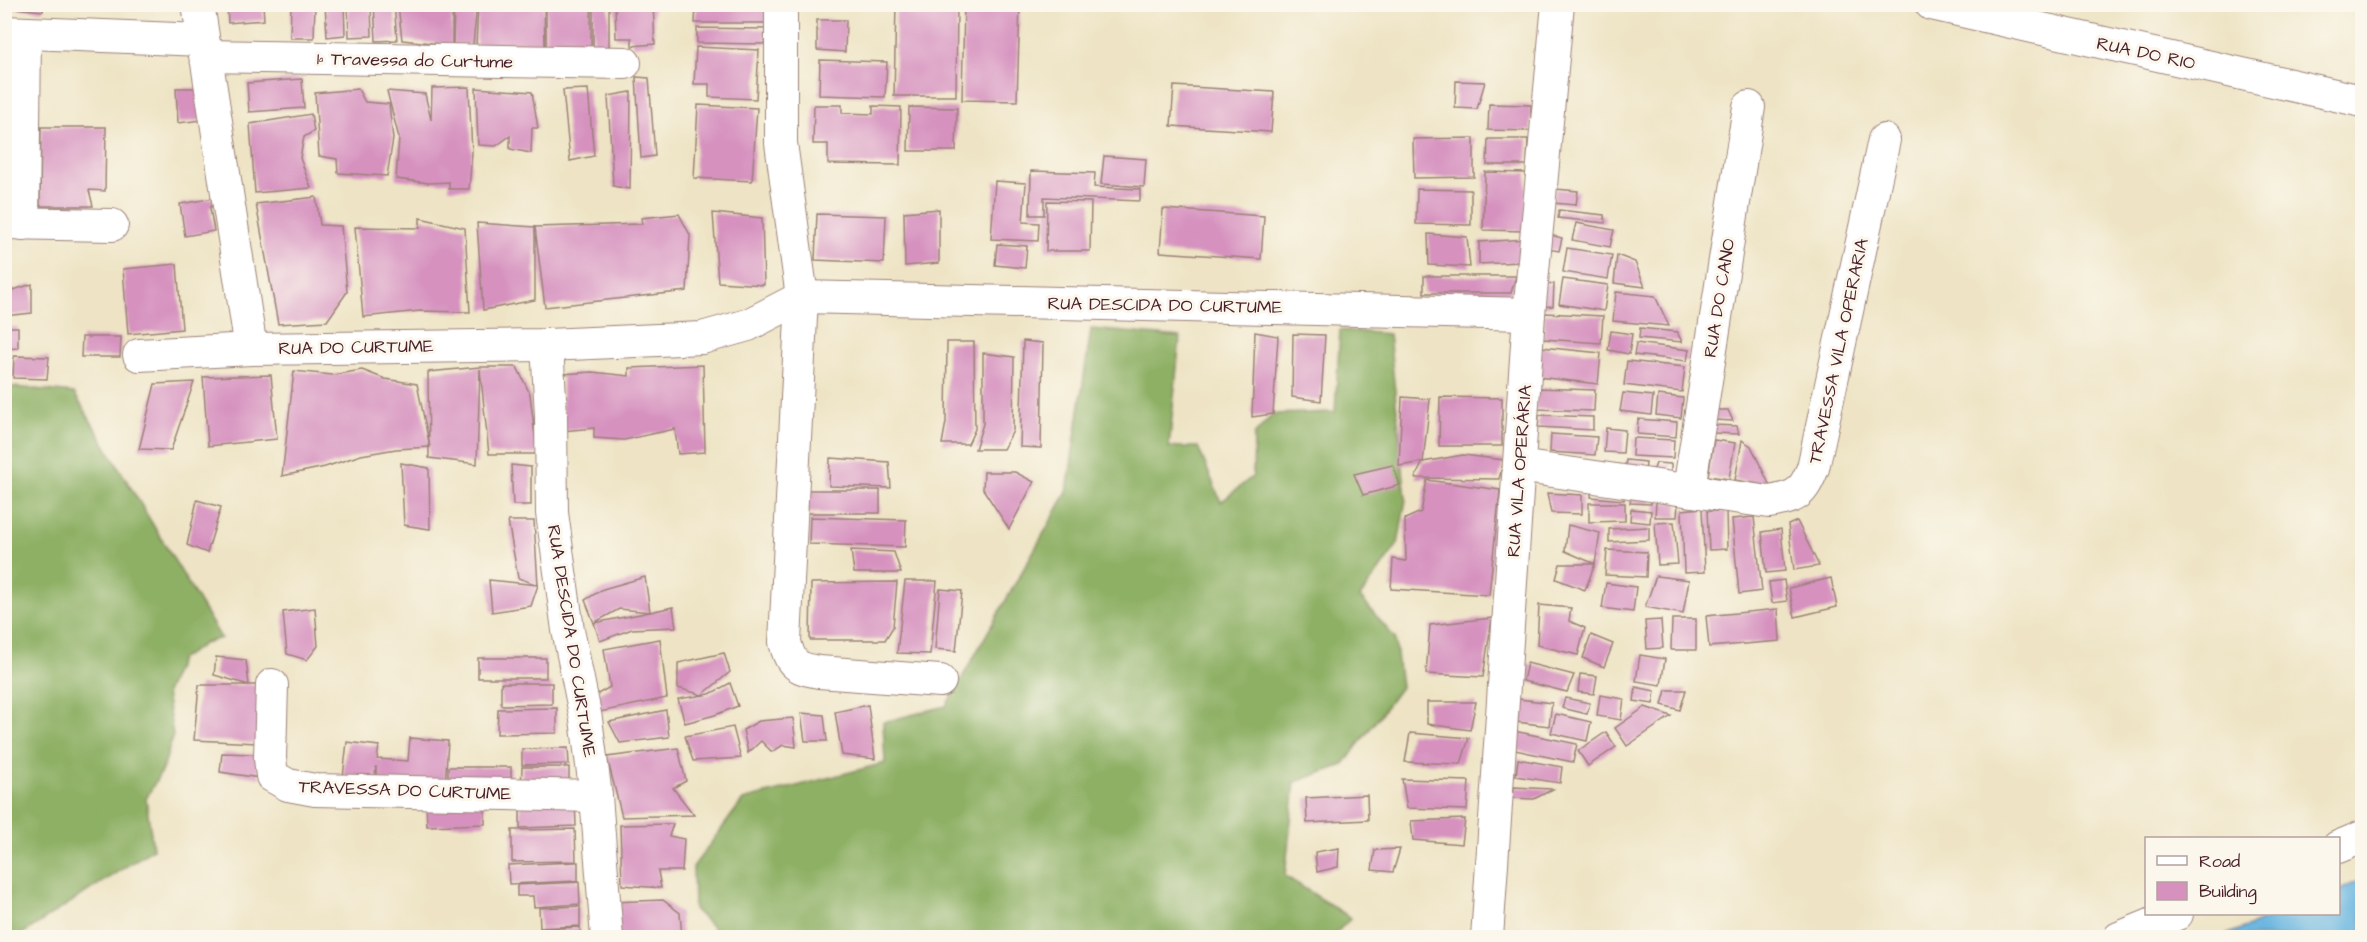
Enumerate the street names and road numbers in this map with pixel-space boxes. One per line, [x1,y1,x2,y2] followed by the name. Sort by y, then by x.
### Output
[2094,31,2198,76] street label: RUA DO RIO
[317,46,514,75] street label: 1ª Travessa do Curtume
[1802,235,1875,466] street label: TRAVESSA VILA OPERARIA
[1698,237,1741,359] street label: RUA DO CANO
[1047,291,1283,320] street label: RUA DESCIDA DO CURTUME
[278,334,434,361] street label: RUA DO CURTUME
[1501,384,1538,558] street label: RUA VILA OPERÁRIA
[541,523,602,759] street label: RUA DESCIDA DO CURTUME
[298,774,512,807] street label: TRAVESSA DO CURTUME

